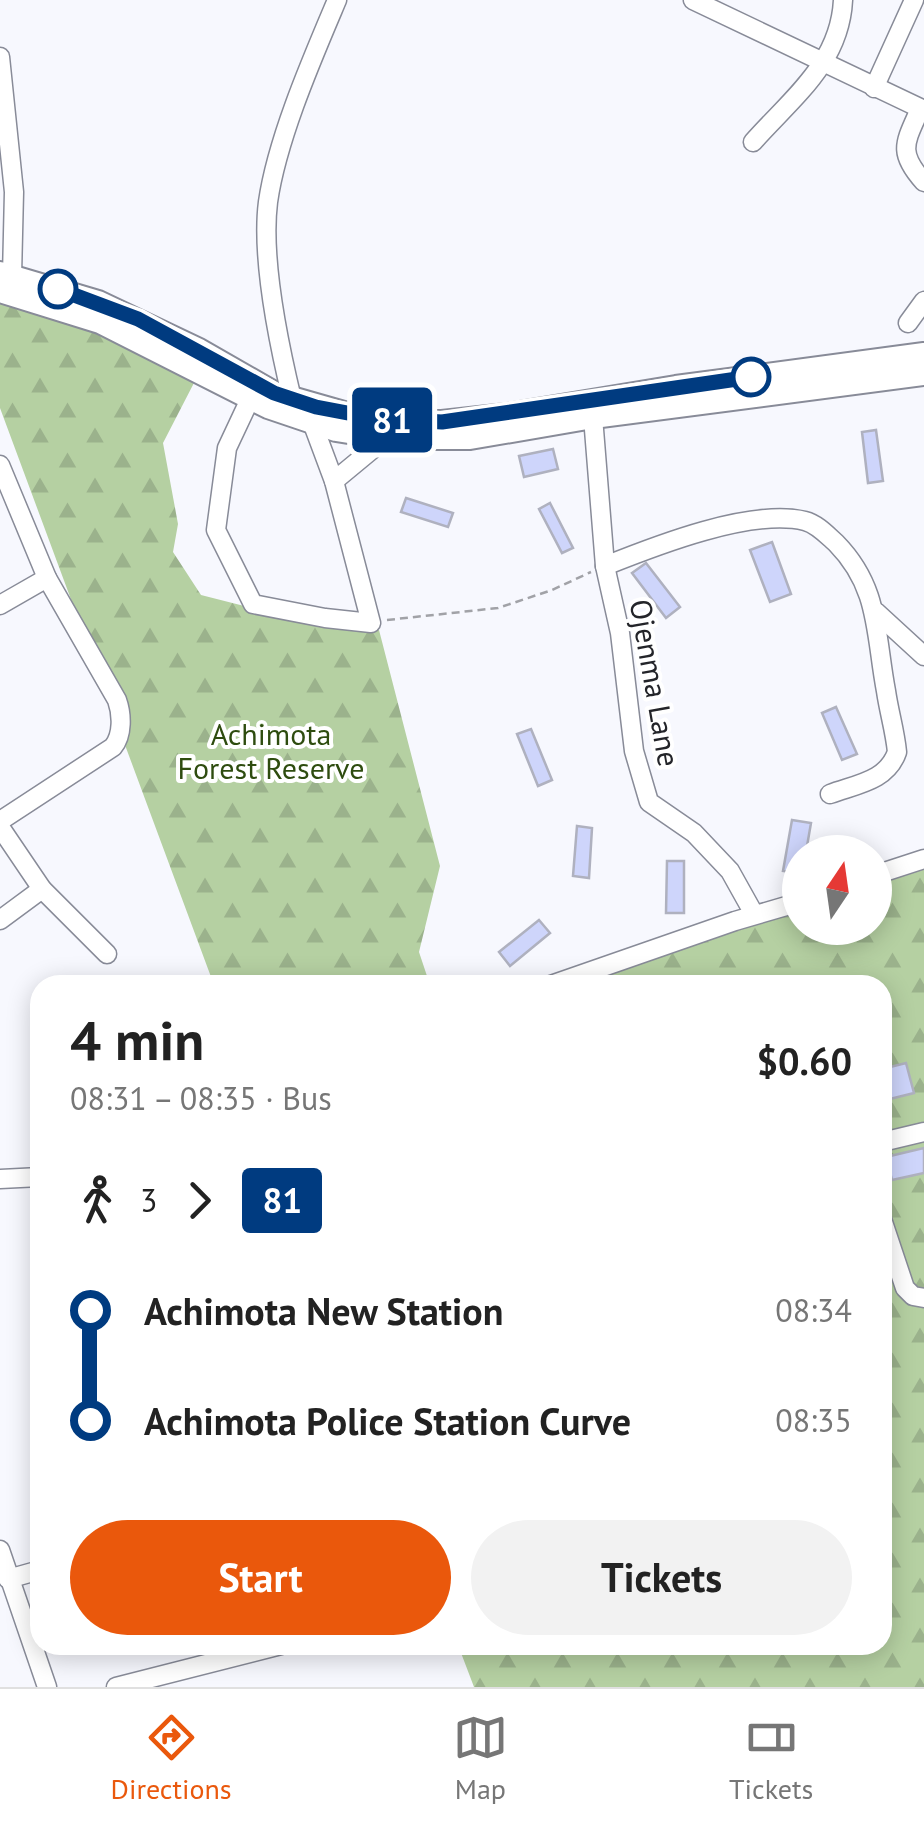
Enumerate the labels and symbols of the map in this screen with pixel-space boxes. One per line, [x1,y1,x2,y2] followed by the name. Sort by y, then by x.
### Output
[39,270,77,308] unlabelled marker
[732,358,770,396] unlabelled marker
[347,388,437,452] line badge: 81
[622,596,689,769] street label: Ojenma Lane
[178,714,364,787] park label: Achimota Forest Reserve
[782,835,892,945] north arrow

